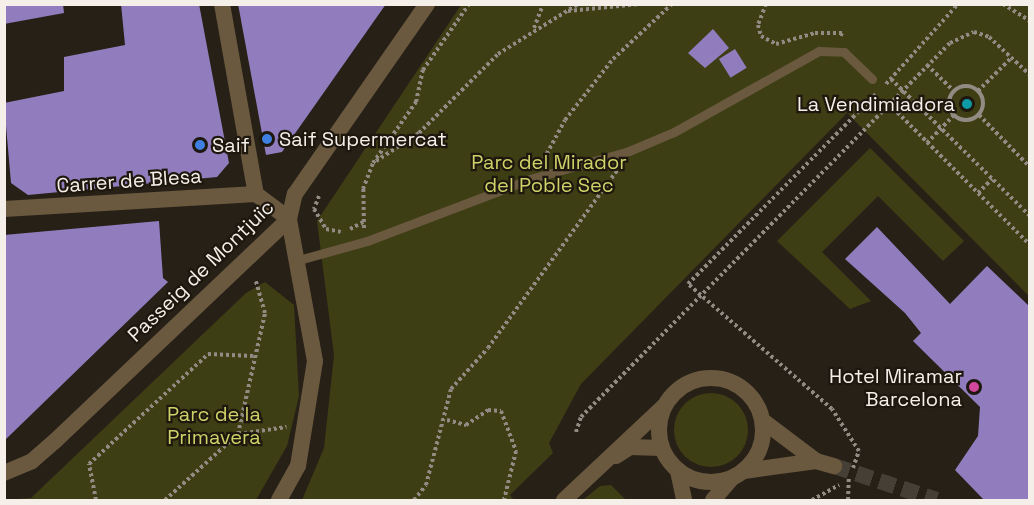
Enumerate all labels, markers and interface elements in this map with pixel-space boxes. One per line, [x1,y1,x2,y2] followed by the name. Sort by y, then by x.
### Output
[797,92,955,116] place label: La Vendimiadora
[960,97,974,111] marker: La Vendimiadora
[279,127,447,151] place label: Saif Supermercat
[260,132,274,146] marker: Saif Supermercat
[212,133,249,157] place label: Saif
[193,138,207,152] marker: Saif
[471,151,627,198] park label: Parc del Mirador del Poble Sec
[56,164,202,198] street label: Carrer de Blesa
[123,195,279,347] street label: Passeig de Montjuïc
[829,364,962,411] place label: Hotel Miramar Barcelona
[967,380,981,394] marker: Hotel Miramar Barcelona
[167,402,261,449] park label: Parc de la Primavera

